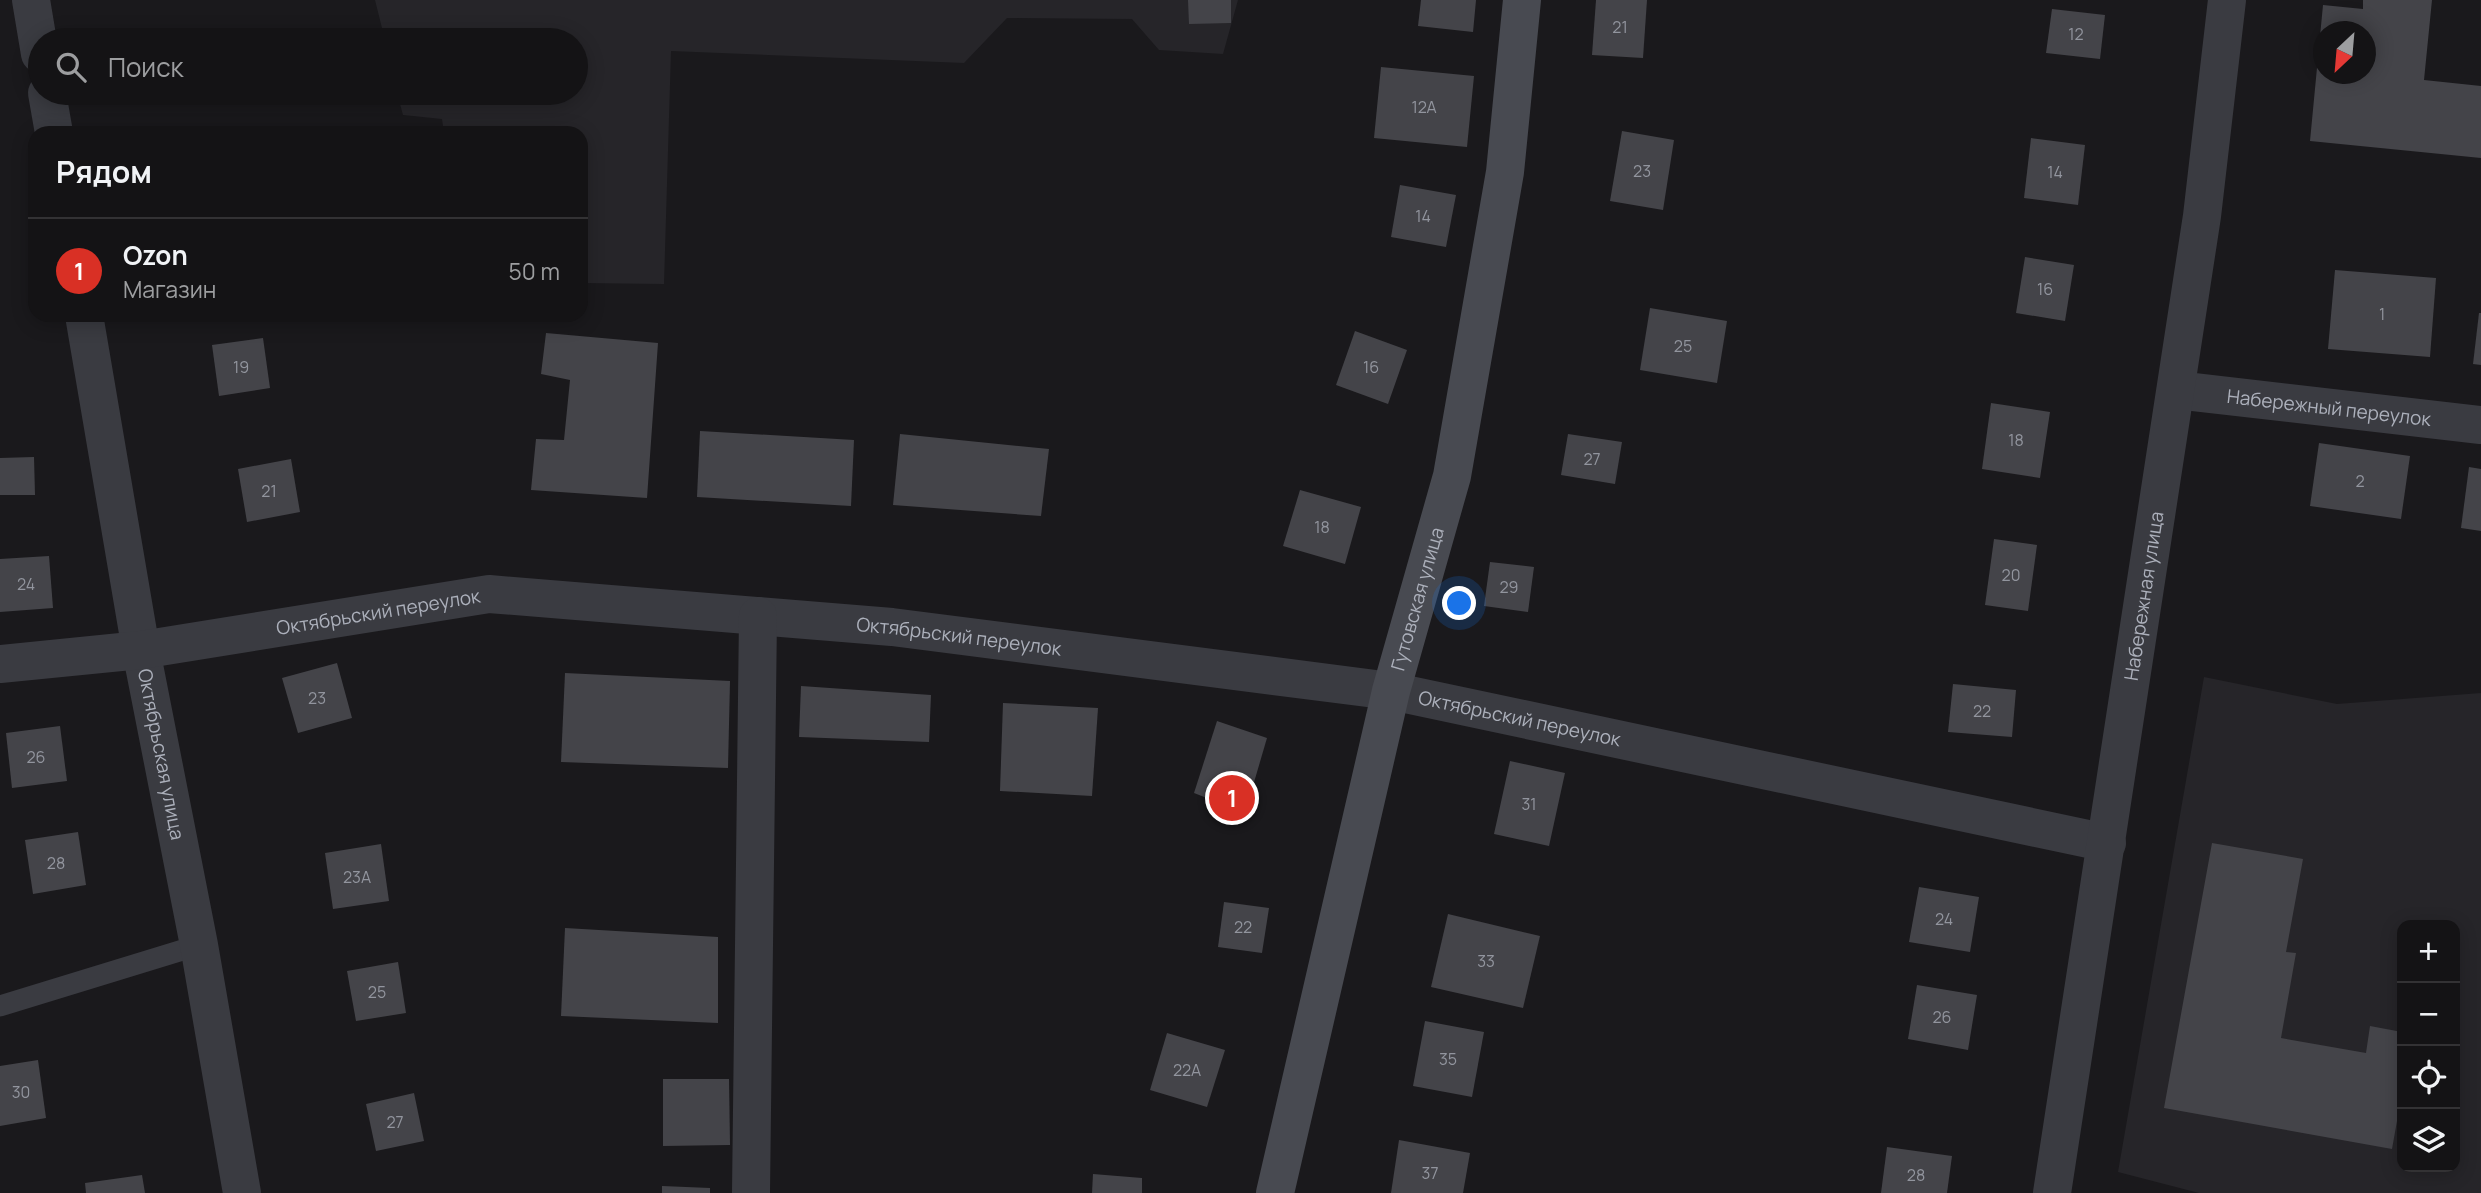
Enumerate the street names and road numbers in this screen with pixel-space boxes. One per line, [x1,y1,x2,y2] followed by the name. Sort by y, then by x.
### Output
[2226,383,2433,432] street label: Набережный переулок
[2118,510,2169,682] street label: Набережная улица
[1384,524,1450,674] street label: Гутовская улица
[274,583,483,641] street label: Октябрьский переулок
[855,611,1063,662] street label: Октябрьский переулок
[132,666,191,842] street label: Октябрьская улица
[1416,684,1624,753] street label: Октябрьский переулок

